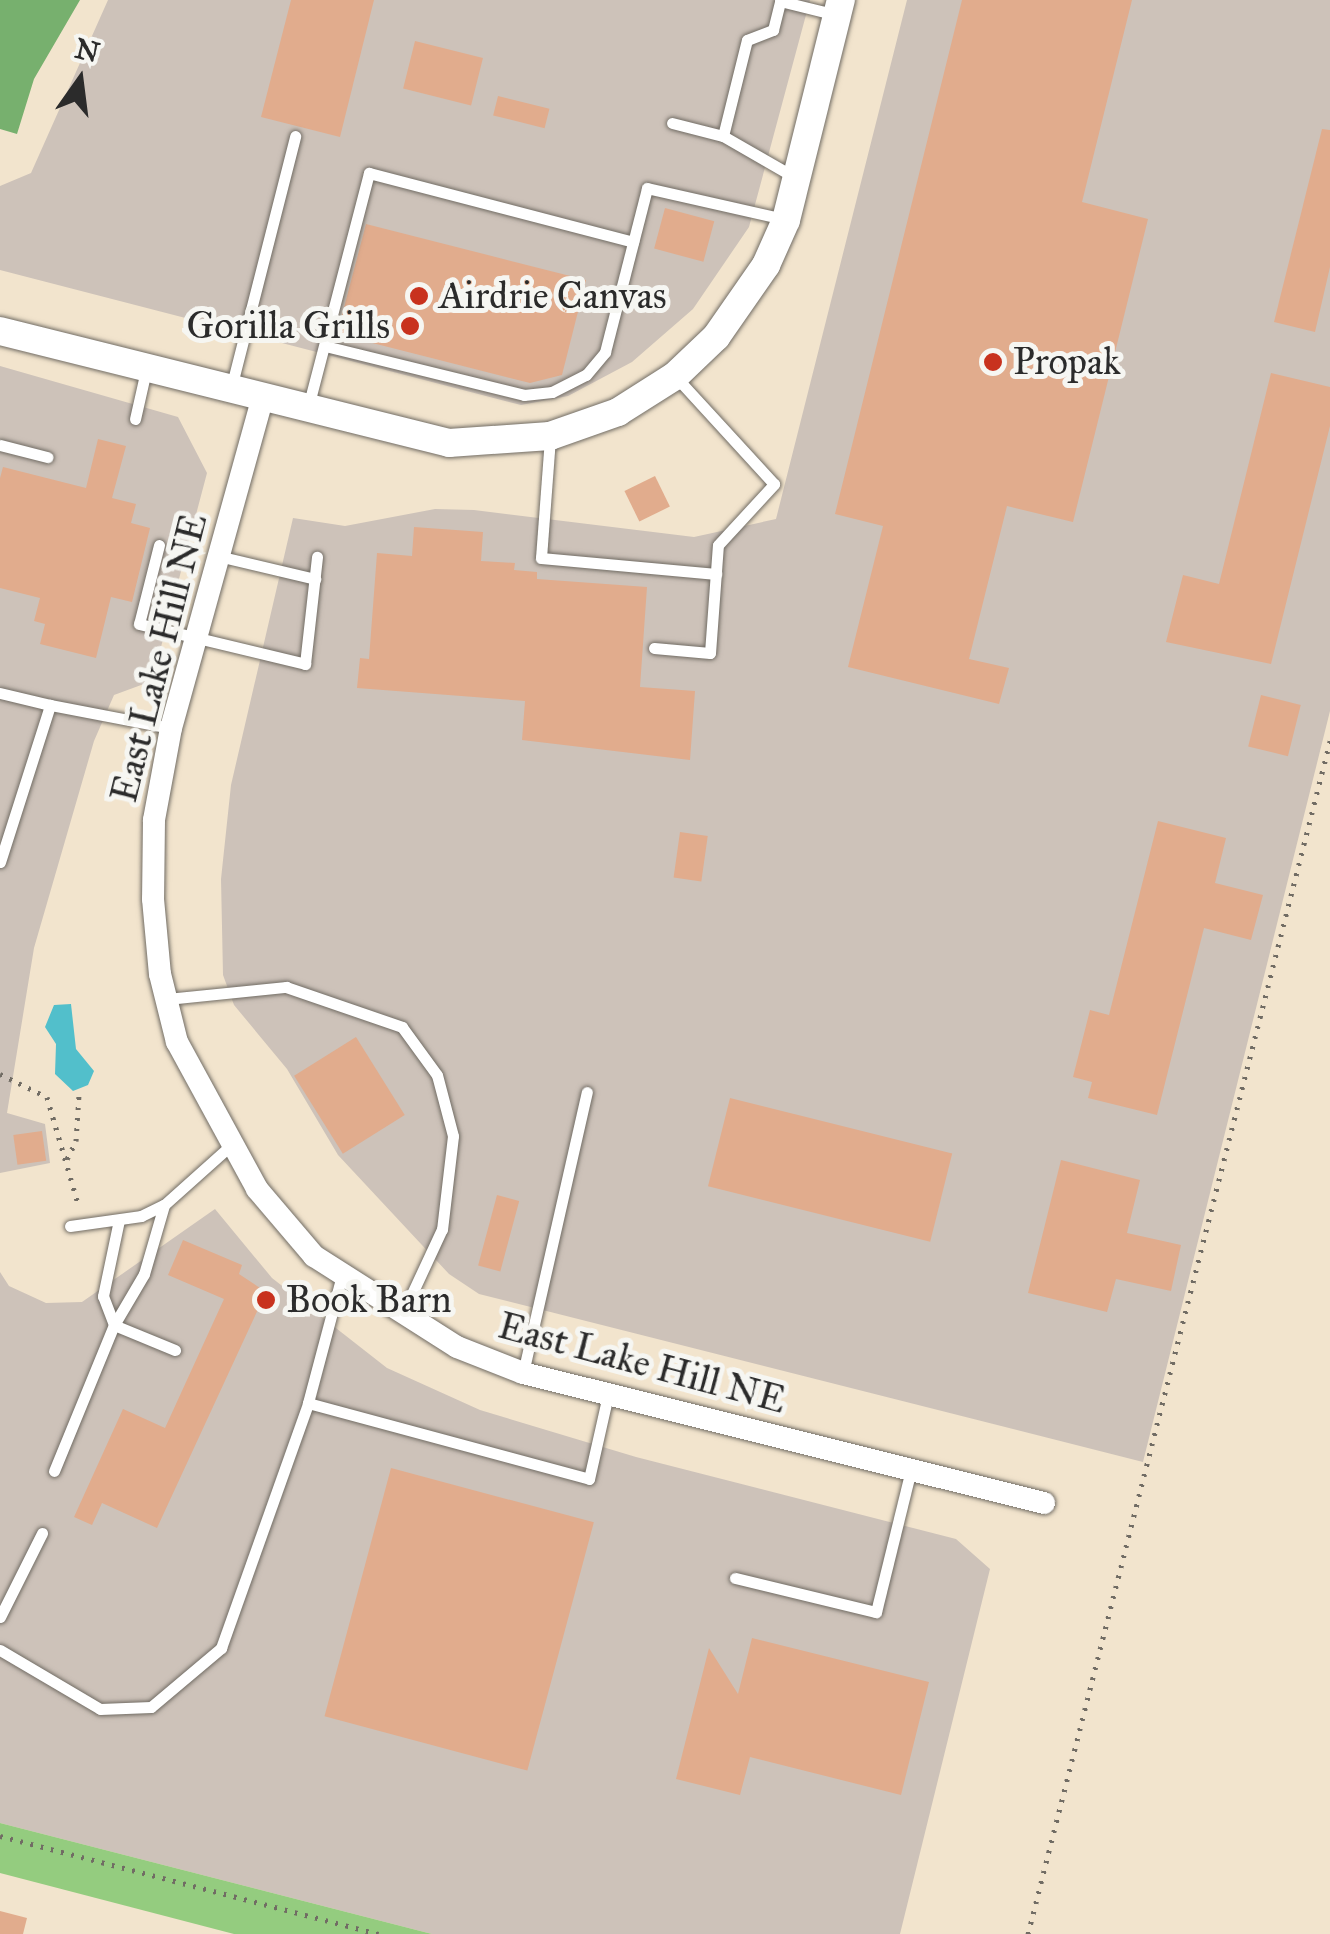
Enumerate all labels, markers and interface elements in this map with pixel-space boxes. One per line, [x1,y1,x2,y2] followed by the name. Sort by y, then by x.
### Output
[30,30,130,130] north arrow
[72,31,103,70] text: N
[439,273,667,319] place label: Airdrie Canvas
[408,285,430,307] marker: Airdrie Canvas
[187,303,390,349] place label: Gorilla Grills
[399,315,421,337] marker: Gorilla Grills
[1013,339,1121,385] place label: Propak
[982,351,1004,373] marker: Propak
[101,509,217,807] street label: East Lake Hill NE
[286,1277,452,1323] place label: Book Barn
[255,1289,277,1311] marker: Book Barn
[493,1303,791,1423] street label: East Lake Hill NE

